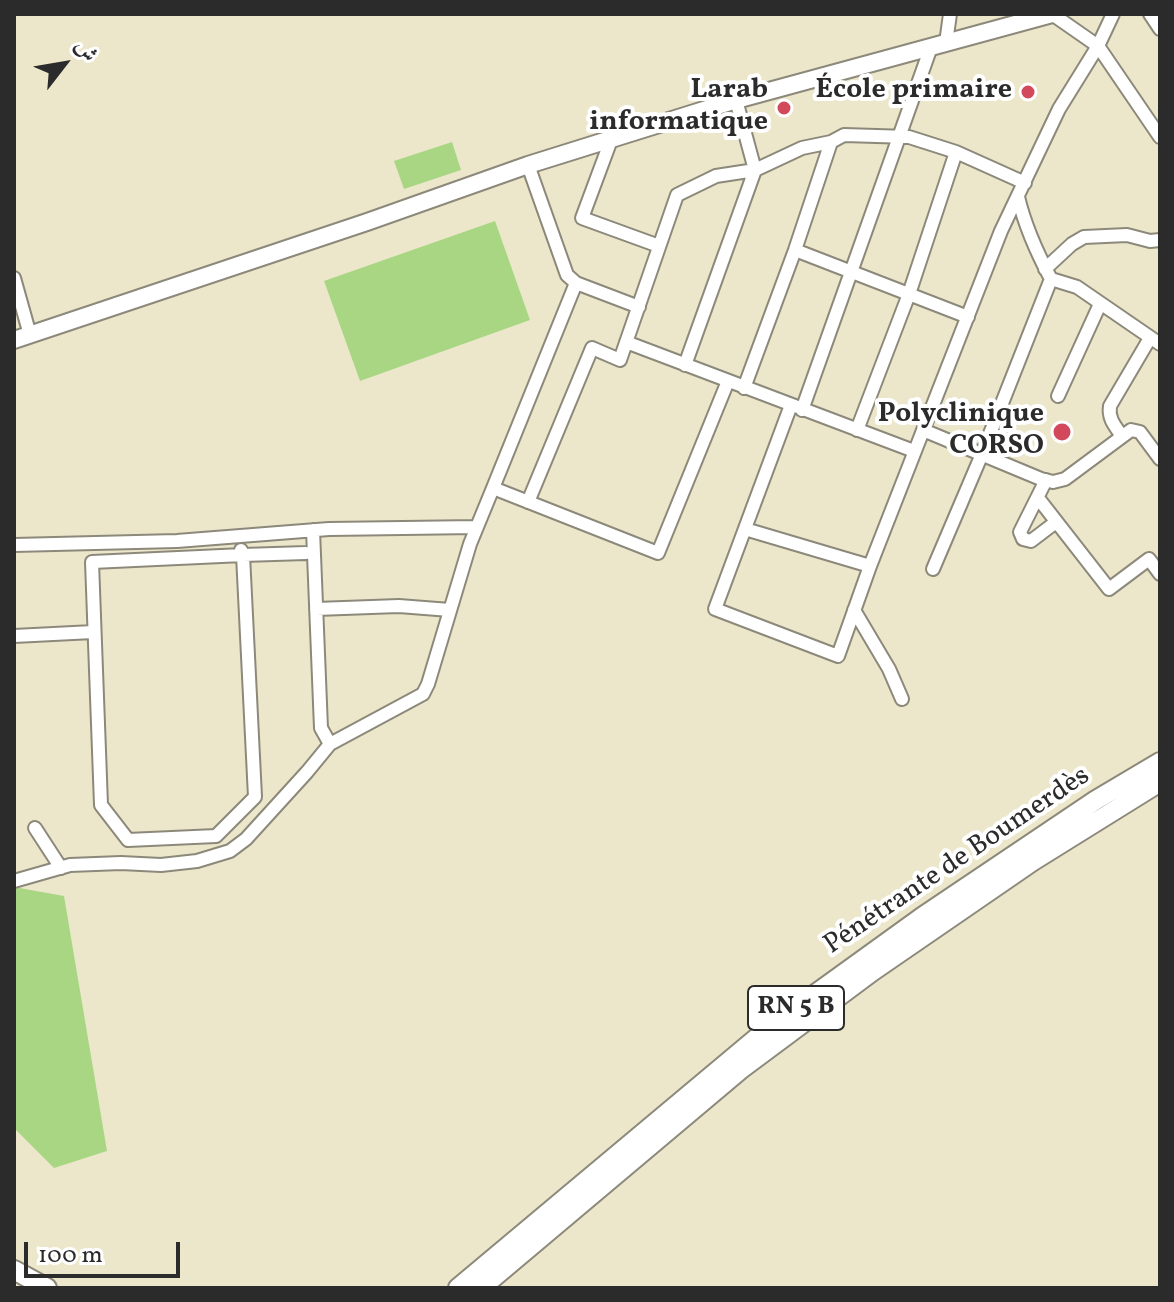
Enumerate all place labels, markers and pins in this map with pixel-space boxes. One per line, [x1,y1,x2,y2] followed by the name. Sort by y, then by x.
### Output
[589,75,768,141] place label: Larab informatique
[816,75,1012,109] place label: École primaire
[1019,83,1037,101] marker: École primaire
[775,99,793,117] marker: Larab informatique
[878,399,1044,465] place label: Polyclinique CORSO
[1051,421,1073,443] marker: Polyclinique CORSO

